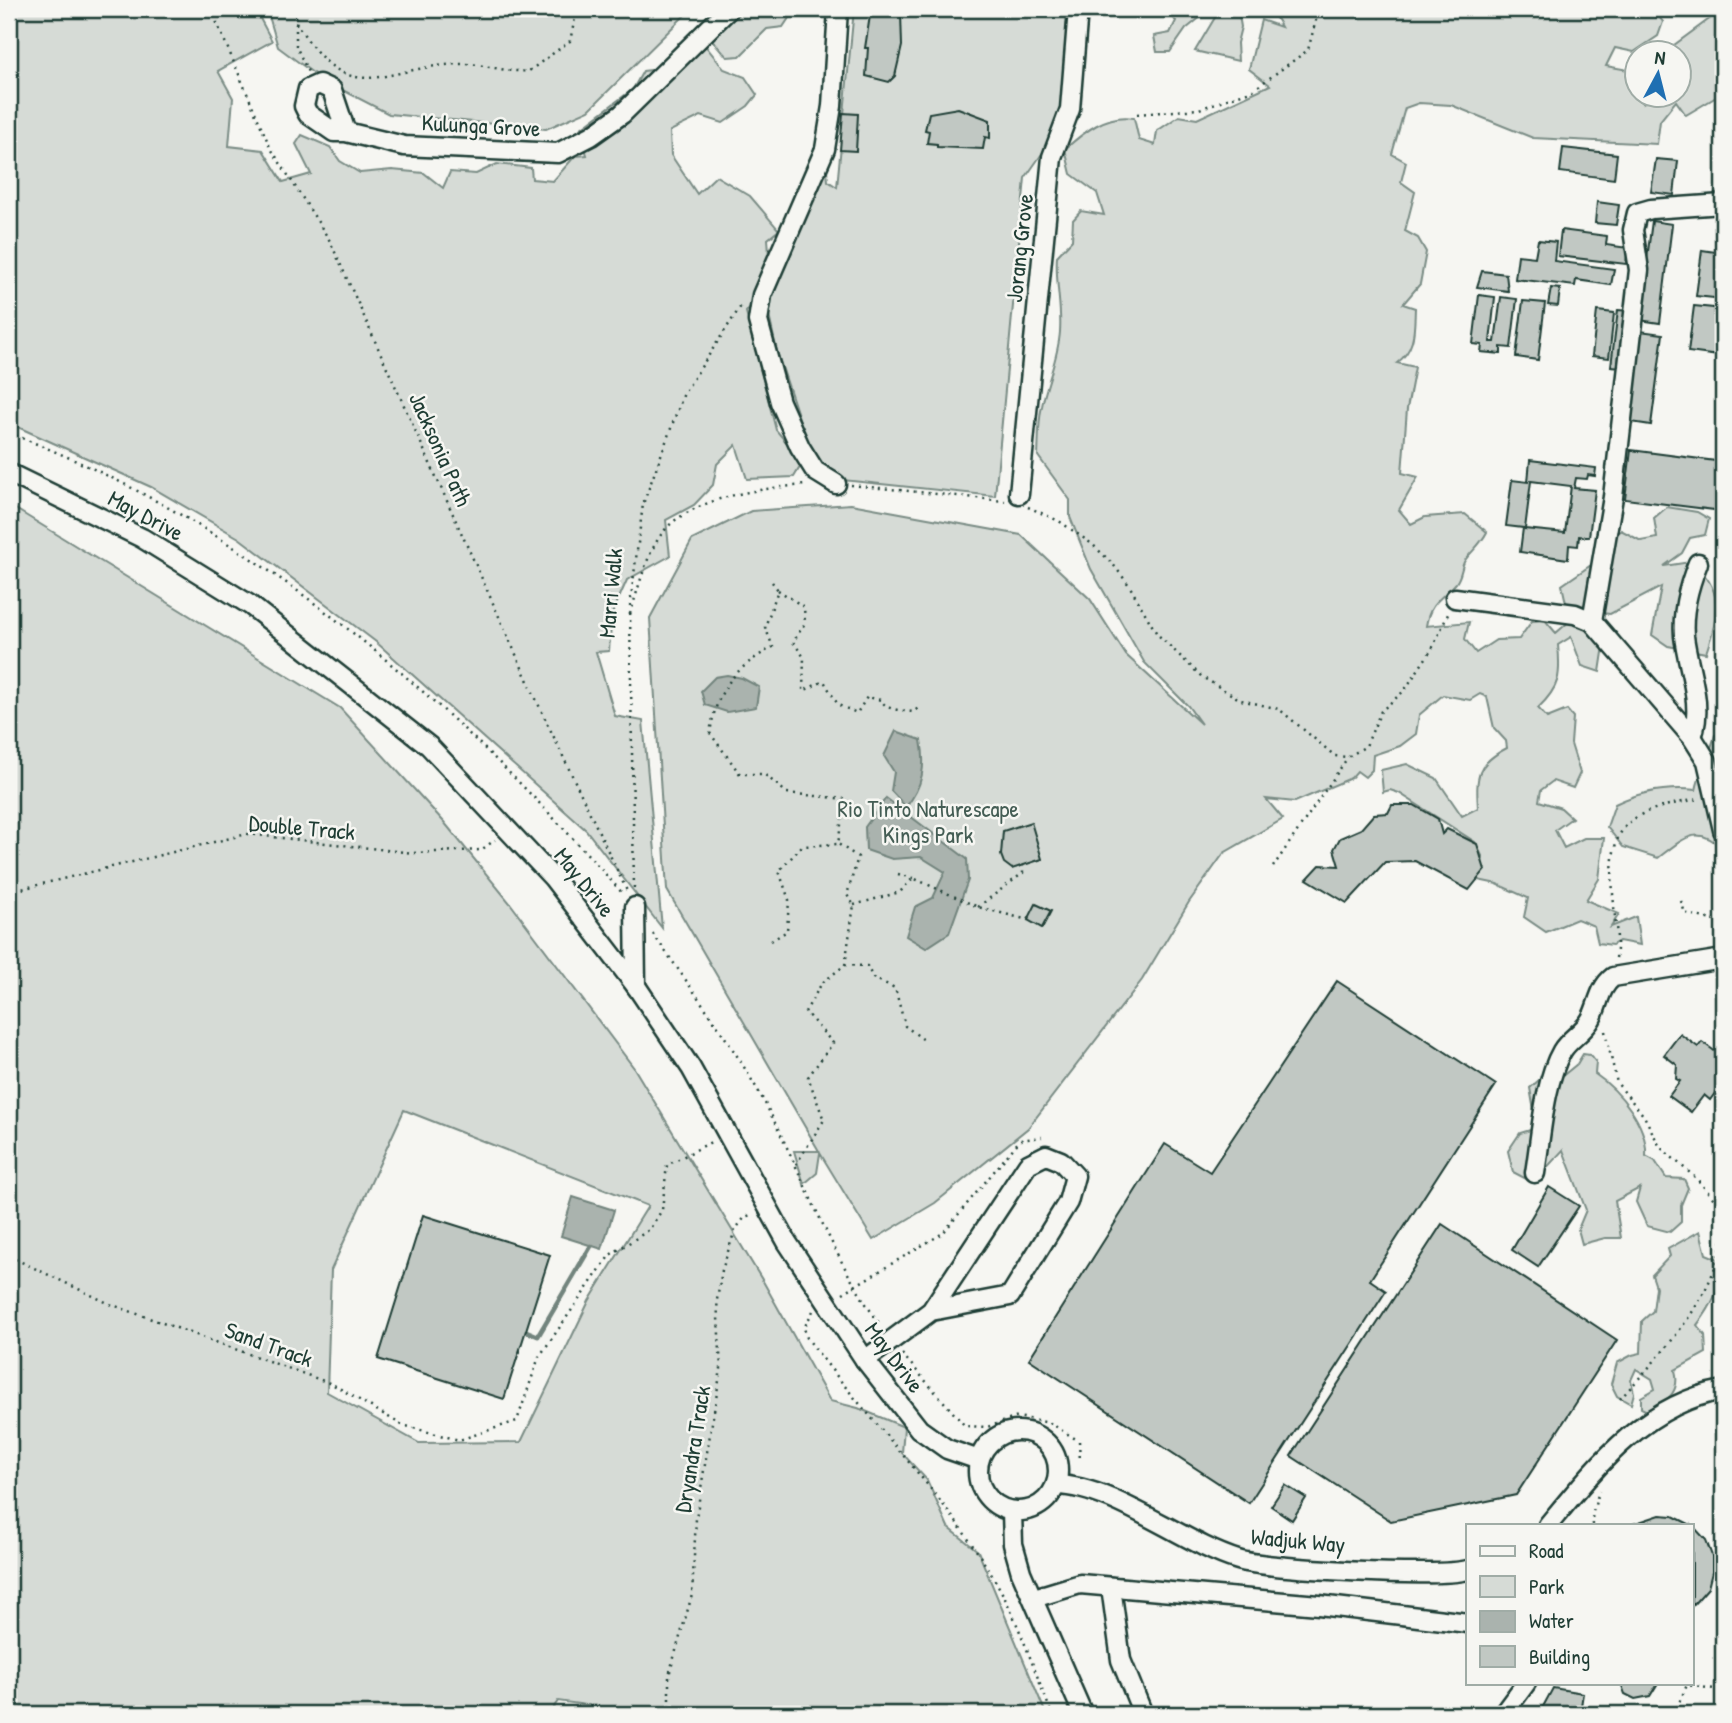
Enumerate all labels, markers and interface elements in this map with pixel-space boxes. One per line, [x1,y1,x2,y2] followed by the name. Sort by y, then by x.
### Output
[1624,38,1694,108] north arrow
[1653,44,1667,71] text: N
[421,106,541,144] street label: Kulunga Grove
[998,192,1040,304] street label: Jorang Grove
[402,387,480,511] street label: Jacksonia Path
[103,482,189,548] street label: May Drive
[591,547,629,639] street label: Marri Walk
[837,793,1019,850] park label: Rio Tinto Naturescape Kings Park
[248,807,357,847] street label: Double Track
[547,841,623,923] street label: May Drive
[221,1314,318,1374] street label: Sand Track
[858,1315,932,1399] street label: May Drive
[667,1383,717,1515] street label: Dryandra Track
[1250,1520,1347,1560] street label: Wadjuk Way
[1466,1524,1694,1684] legend
[1529,1536,1563,1565] text: Road
[1529,1572,1564,1601] text: Park
[1529,1606,1574,1635] text: Water
[1529,1642,1590,1671] text: Building

